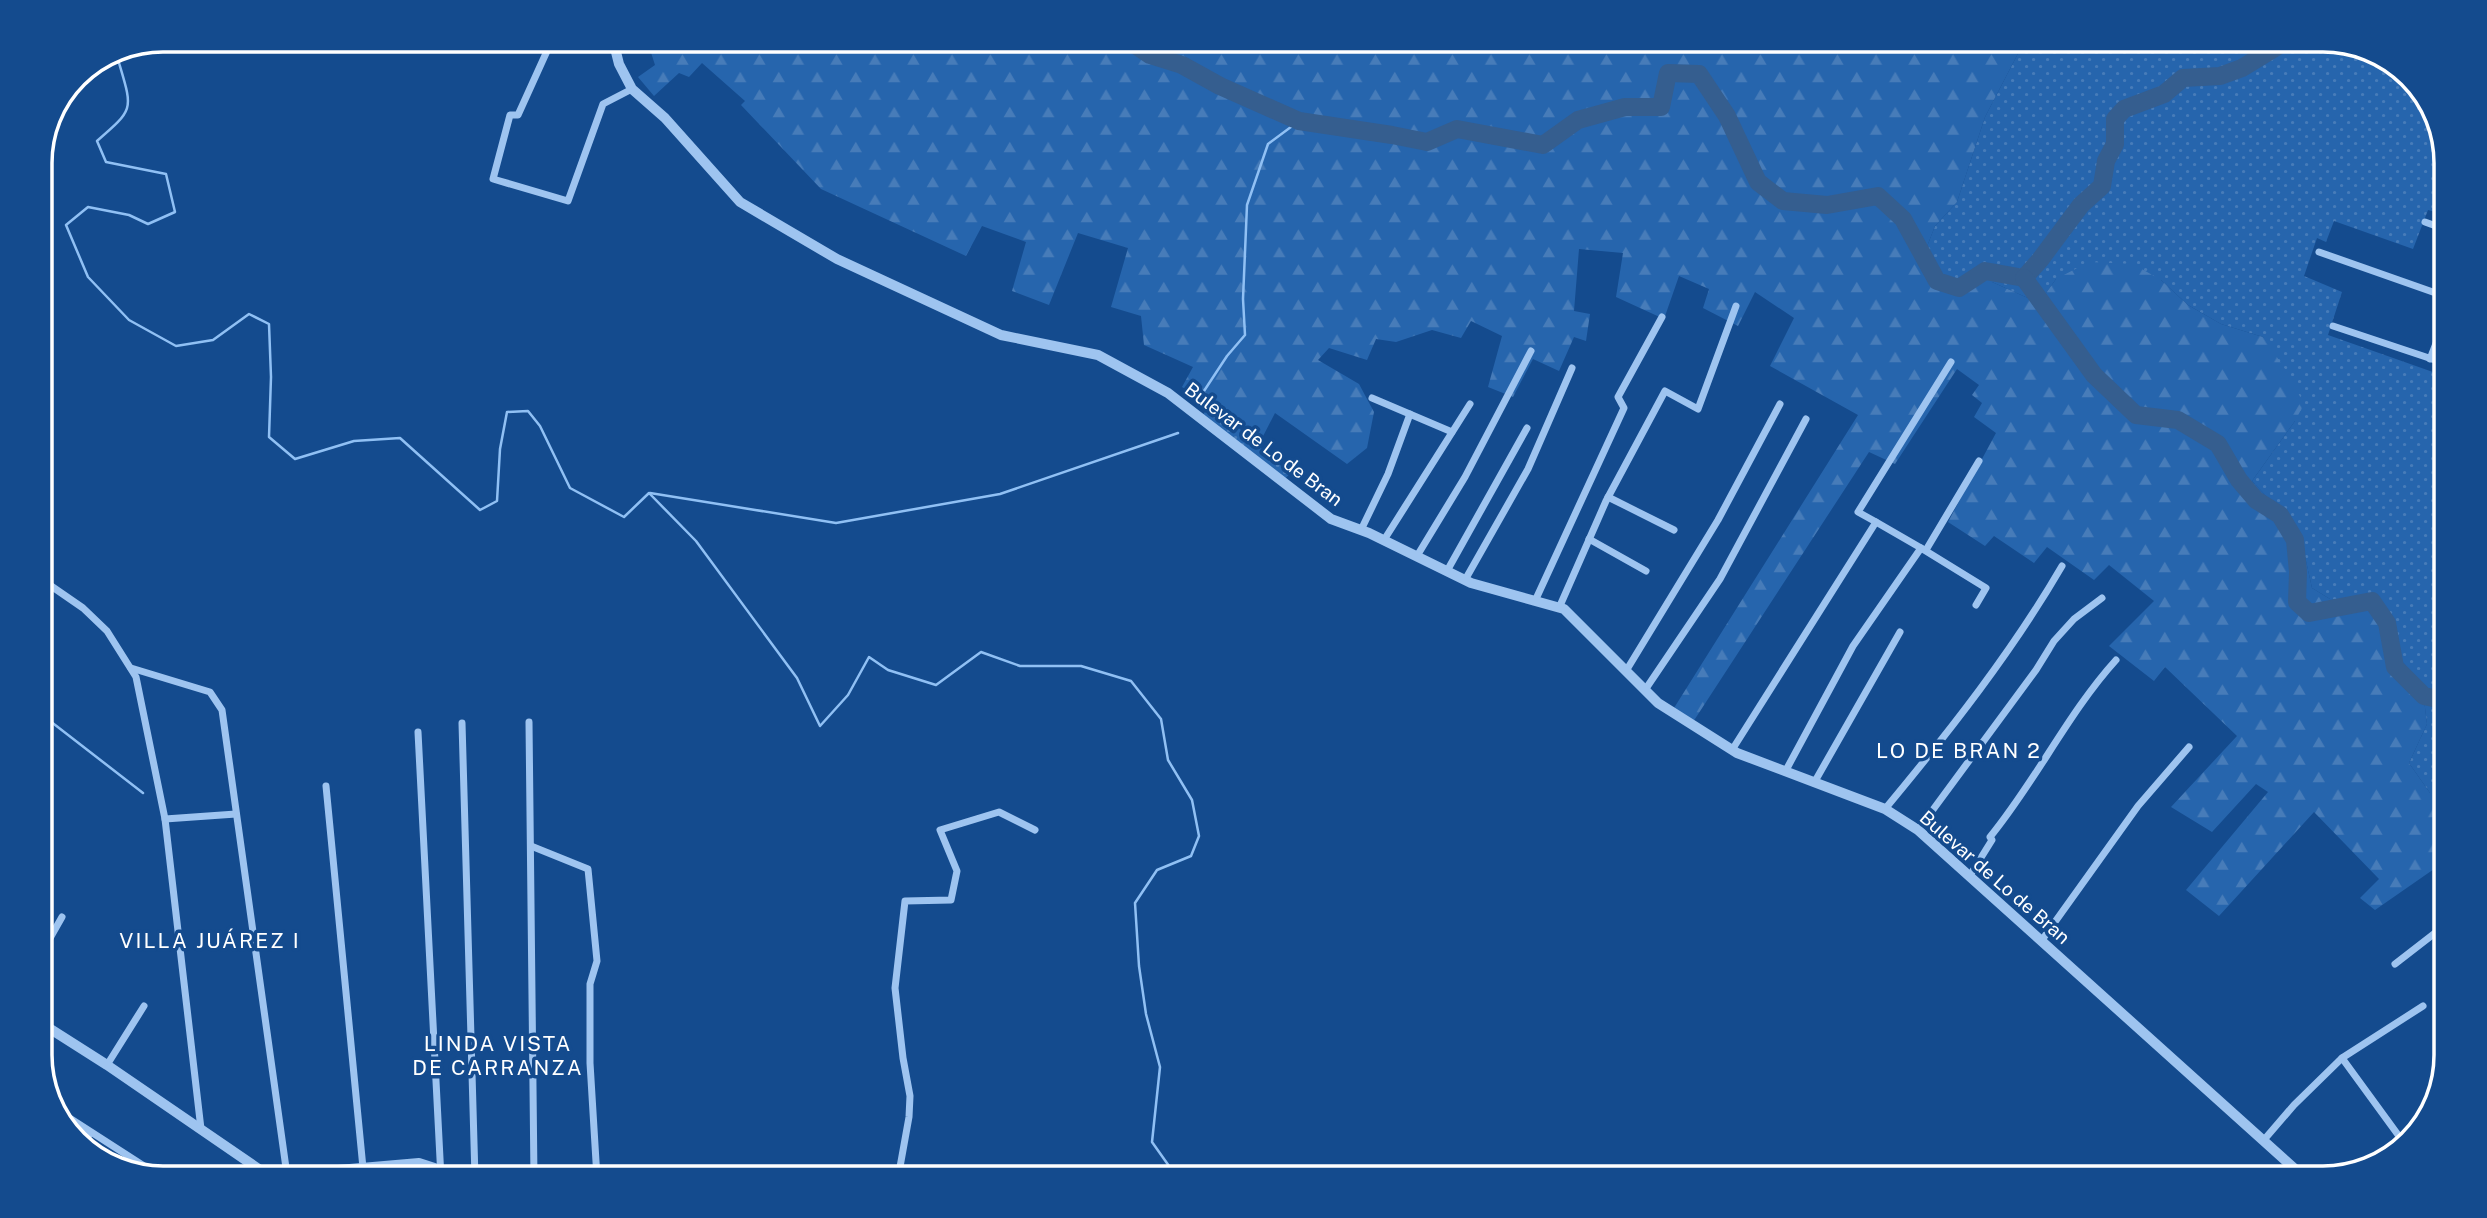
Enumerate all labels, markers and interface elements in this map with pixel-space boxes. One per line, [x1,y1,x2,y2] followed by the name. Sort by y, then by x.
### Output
[1181,378,1347,510] street label: Bulevar de Lo de Bran
[1876,738,2042,763] district label: LO DE BRAN 2
[1916,806,2074,948] street label: Bulevar de Lo de Bran
[119,928,301,953] district label: VILLA JUÁREZ I
[412,1031,584,1080] district label: LINDA VISTA DE CARRANZA

